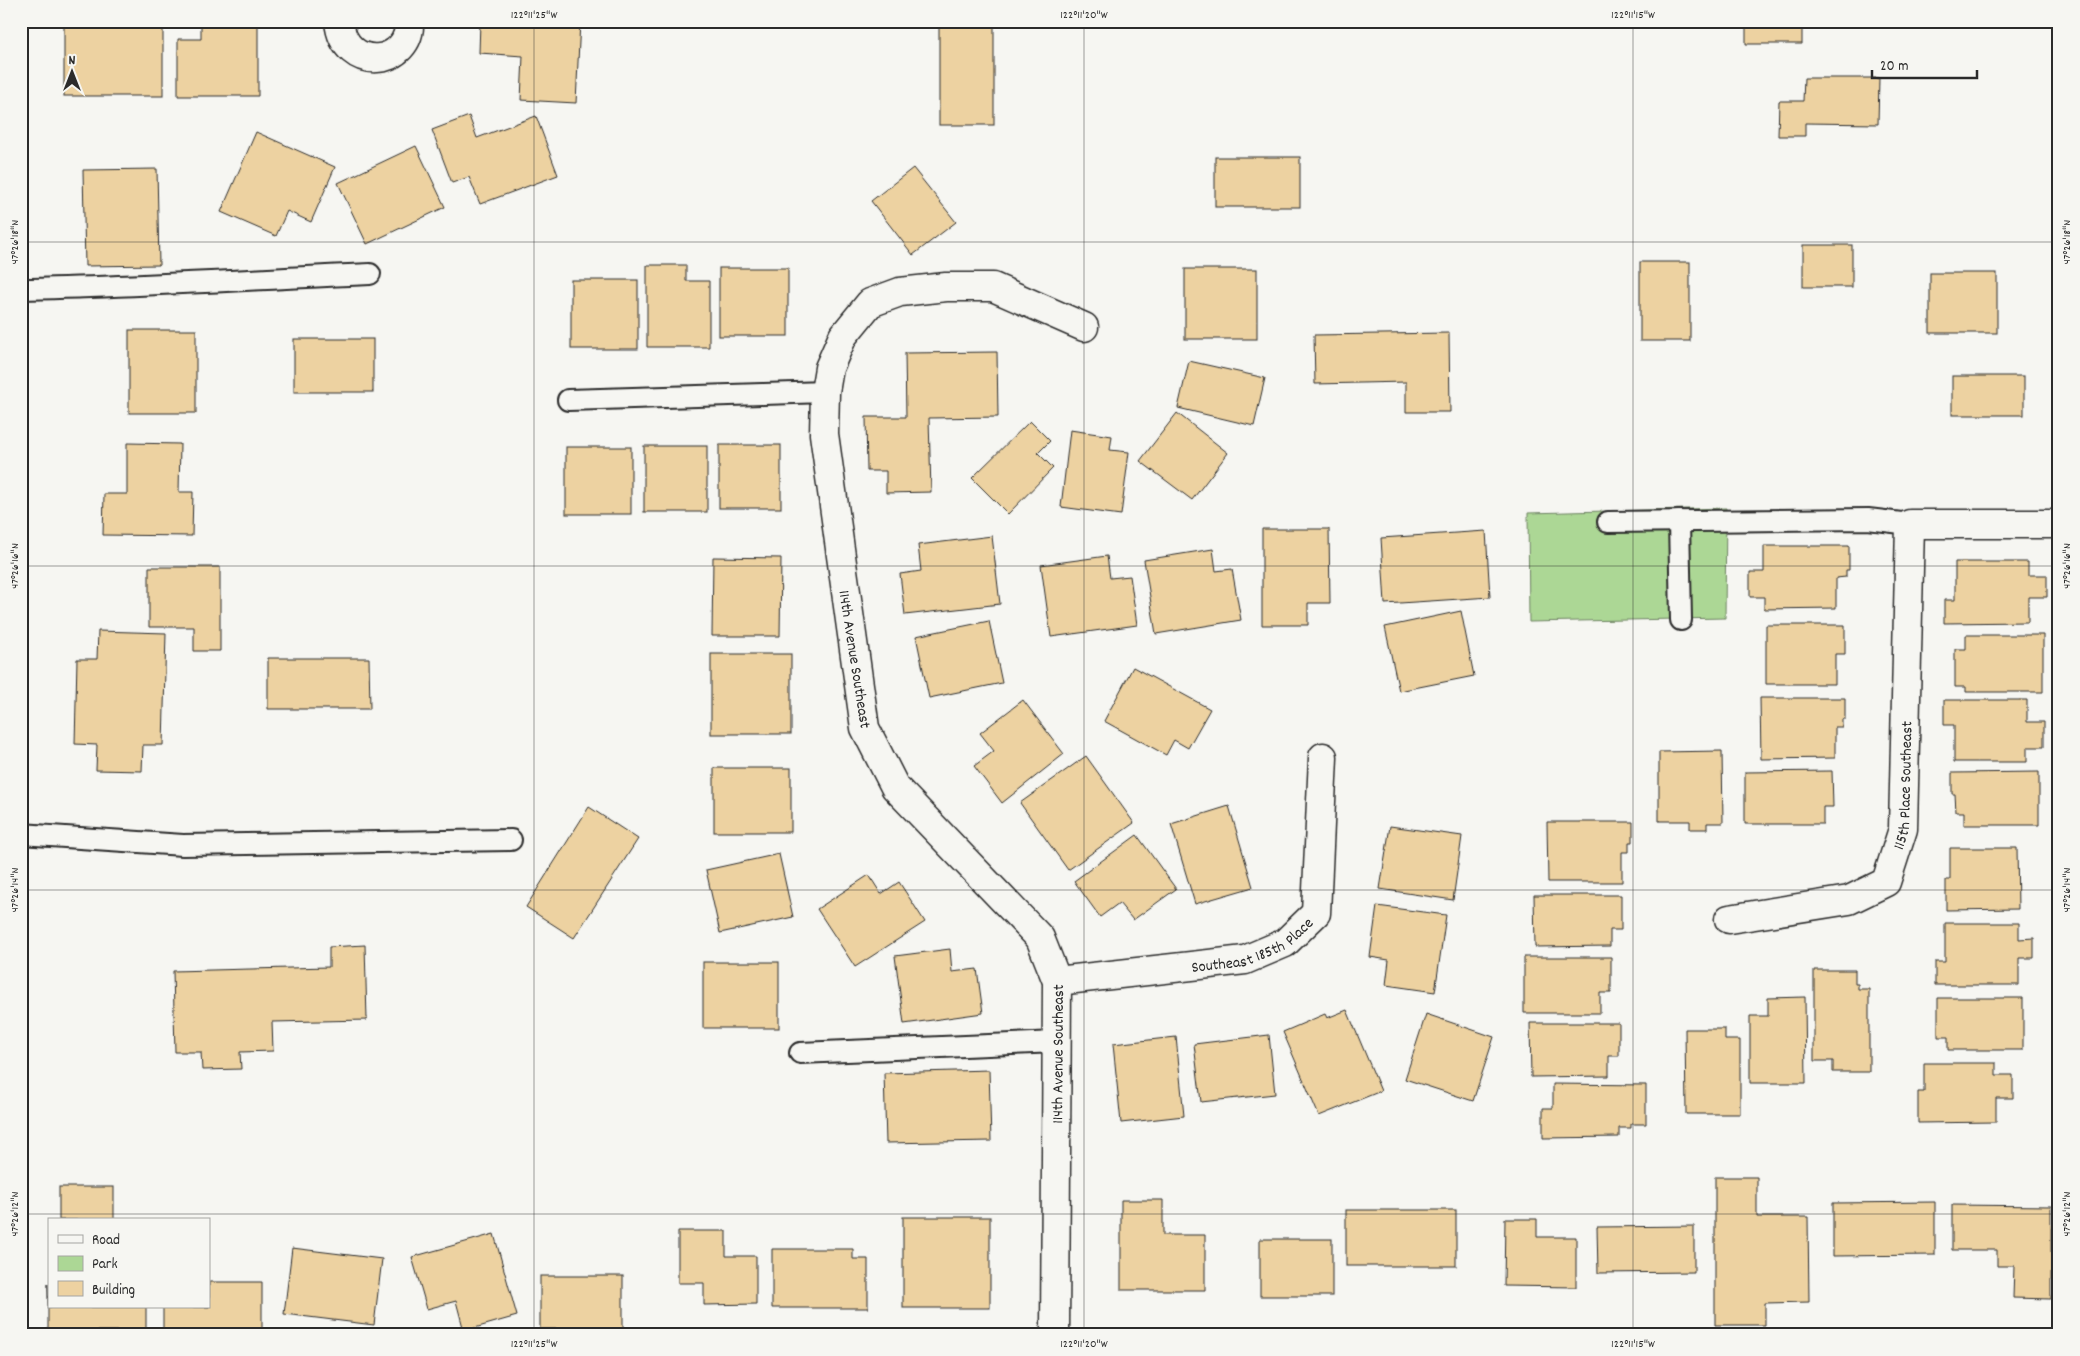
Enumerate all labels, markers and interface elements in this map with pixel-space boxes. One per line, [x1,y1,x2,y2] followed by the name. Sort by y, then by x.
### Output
[511,7,557,24] text: 122°11'25"W
[1060,7,1108,24] text: 122°11'20"W
[1611,7,1655,24] text: 122°11'15"W
[48,48,98,98] north arrow
[1872,48,1978,80] scale bar
[69,51,76,71] text: N
[1880,56,1908,78] text: 20 m
[7,220,24,264] text: 47°26'18"N
[2059,220,2076,264] text: 47°26'18"N
[7,543,24,589] text: 47°26'16"N
[2059,543,2076,589] text: 47°26'16"N
[831,589,876,730] street label: 114th Avenue Southeast
[1888,721,1919,853] street label: 115th Place Southeast
[7,868,24,912] text: 47°26'14"N
[2059,868,2076,912] text: 47°26'14"N
[1190,913,1319,980] street label: Southeast 185th Place
[1047,984,1071,1124] street label: 114th Avenue Southeast
[7,1191,24,1237] text: 47°26'12"N
[2059,1191,2076,1237] text: 47°26'12"N
[48,1218,210,1308] legend
[92,1230,120,1252] text: Road
[92,1254,118,1276] text: Park
[92,1280,135,1302] text: Building
[511,1336,557,1353] text: 122°11'25"W
[1060,1336,1108,1353] text: 122°11'20"W
[1611,1336,1655,1353] text: 122°11'15"W

